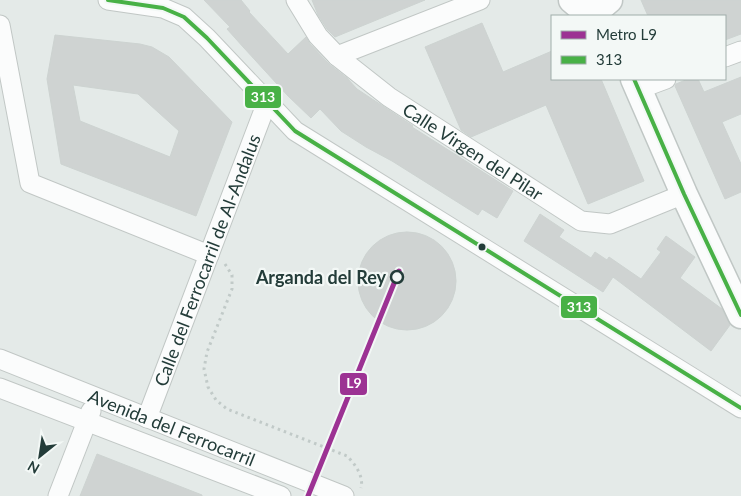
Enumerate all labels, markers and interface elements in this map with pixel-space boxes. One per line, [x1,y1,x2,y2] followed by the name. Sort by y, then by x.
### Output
[551,15,726,80] legend
[596,25,657,43] text: Metro L9
[596,50,622,68] text: 313
[244,85,282,109] line badge: 313
[251,88,275,105] text: 313
[399,98,548,205] street label: Calle Virgen del Pilar
[149,131,265,389] street label: Calle del Ferrocarril de Al-Andalus
[477,242,487,252] unlabelled marker
[255,266,387,288] place label: Arganda del Rey
[390,270,404,284] marker: Arganda del Rey
[560,295,598,319] line badge: 313
[567,298,591,315] text: 313
[339,372,368,396] line badge: L9
[346,374,362,391] text: L9
[85,384,258,471] street label: Avenida del Ferrocarril
[15,431,65,481] north arrow
[24,458,42,478] text: N

